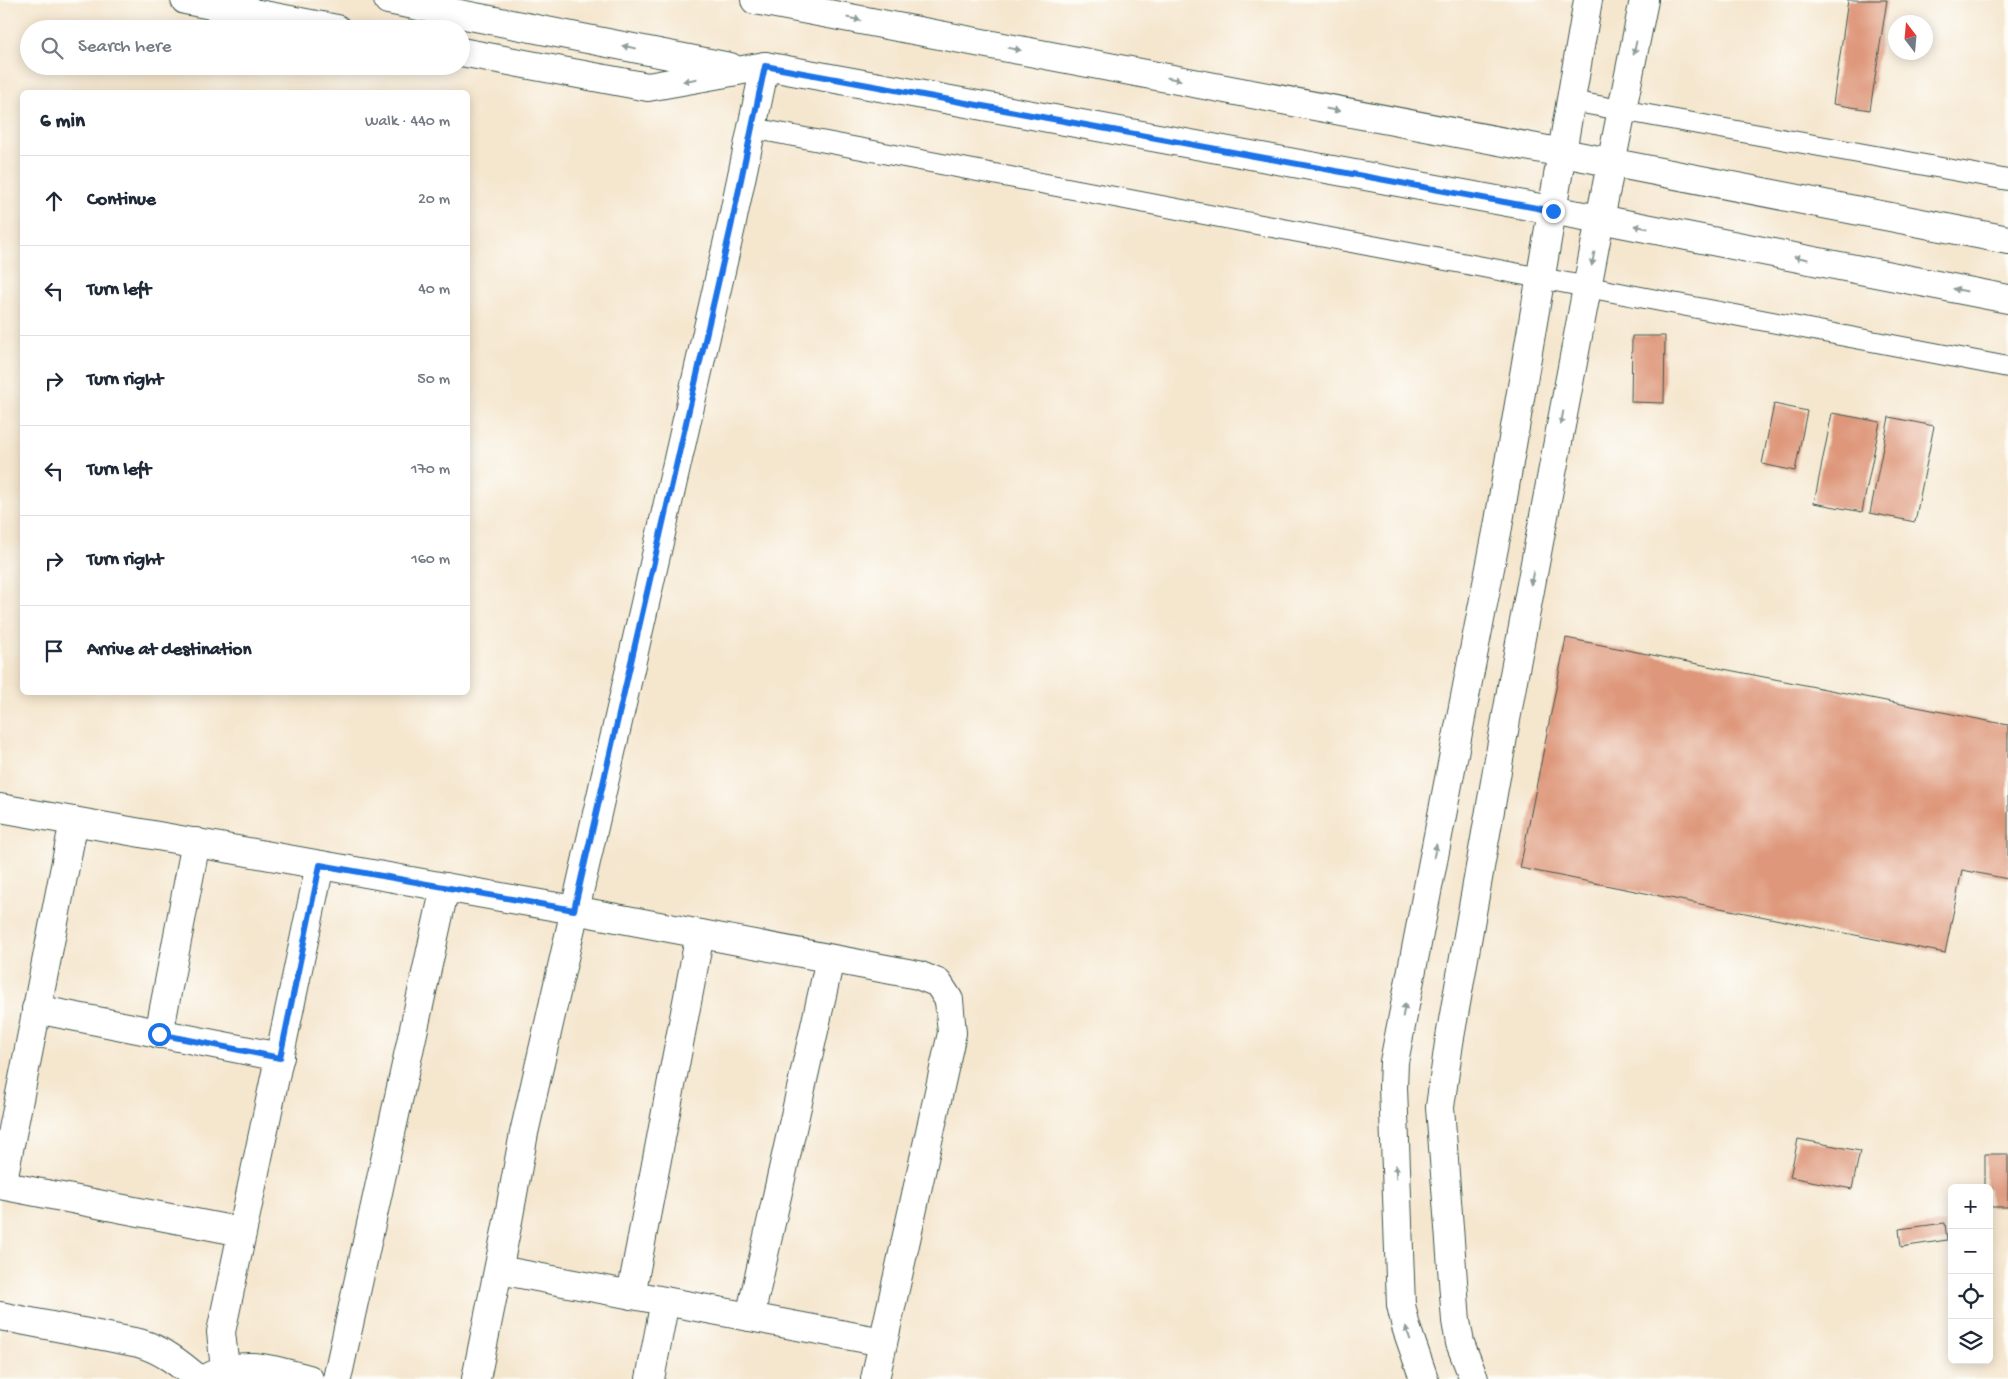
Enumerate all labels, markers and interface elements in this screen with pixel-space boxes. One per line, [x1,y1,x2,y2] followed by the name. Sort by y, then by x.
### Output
[847,15,863,23] one-way arrow
[1888,15,1933,60] north arrow
[20,20,470,75] search box
[38,34,66,62] icon: search
[78,36,172,59] text: Search here
[1631,40,1639,55] one-way arrow
[622,43,637,51] one-way arrow
[1006,45,1021,53] one-way arrow
[681,76,697,84] one-way arrow
[1166,76,1182,84] one-way arrow
[1326,106,1342,114] one-way arrow
[40,110,85,135] text: 6 min
[365,113,450,132] text: Walk · 440 m
[40,187,68,215] icon: ahead
[87,189,156,212] text: Continue
[418,191,450,210] text: 20 m
[1542,200,1565,223] route end
[1633,223,1649,231] one-way arrow
[1588,251,1596,267] one-way arrow
[1792,254,1808,262] one-way arrow
[40,277,68,305] icon: left
[87,279,151,302] text: Turn left
[418,281,450,300] text: 40 m
[1952,285,1968,293] one-way arrow
[40,367,68,395] icon: right
[87,369,163,392] text: Turn right
[417,371,450,390] text: 50 m
[1558,411,1566,427] one-way arrow
[40,457,68,485] icon: left
[87,459,151,482] text: Turn left
[411,461,450,480] text: 170 m
[40,547,68,575] icon: right
[87,549,163,572] text: Turn right
[411,551,450,570] text: 160 m
[1528,570,1536,586] one-way arrow
[40,637,68,665] icon: arrive
[87,639,251,662] text: Arrive at destination
[1432,842,1440,858] one-way arrow
[1401,1002,1409,1018] one-way arrow
[148,1023,171,1046] route start
[1392,1163,1400,1179] one-way arrow
[1948,1184,1993,1364] map controls
[1948,1184,1993,1229] button: +
[1948,1229,1993,1274] button: −
[1948,1274,1993,1319] button: locate
[1948,1319,1993,1364] button: layers
[1404,1325,1412,1340] one-way arrow

